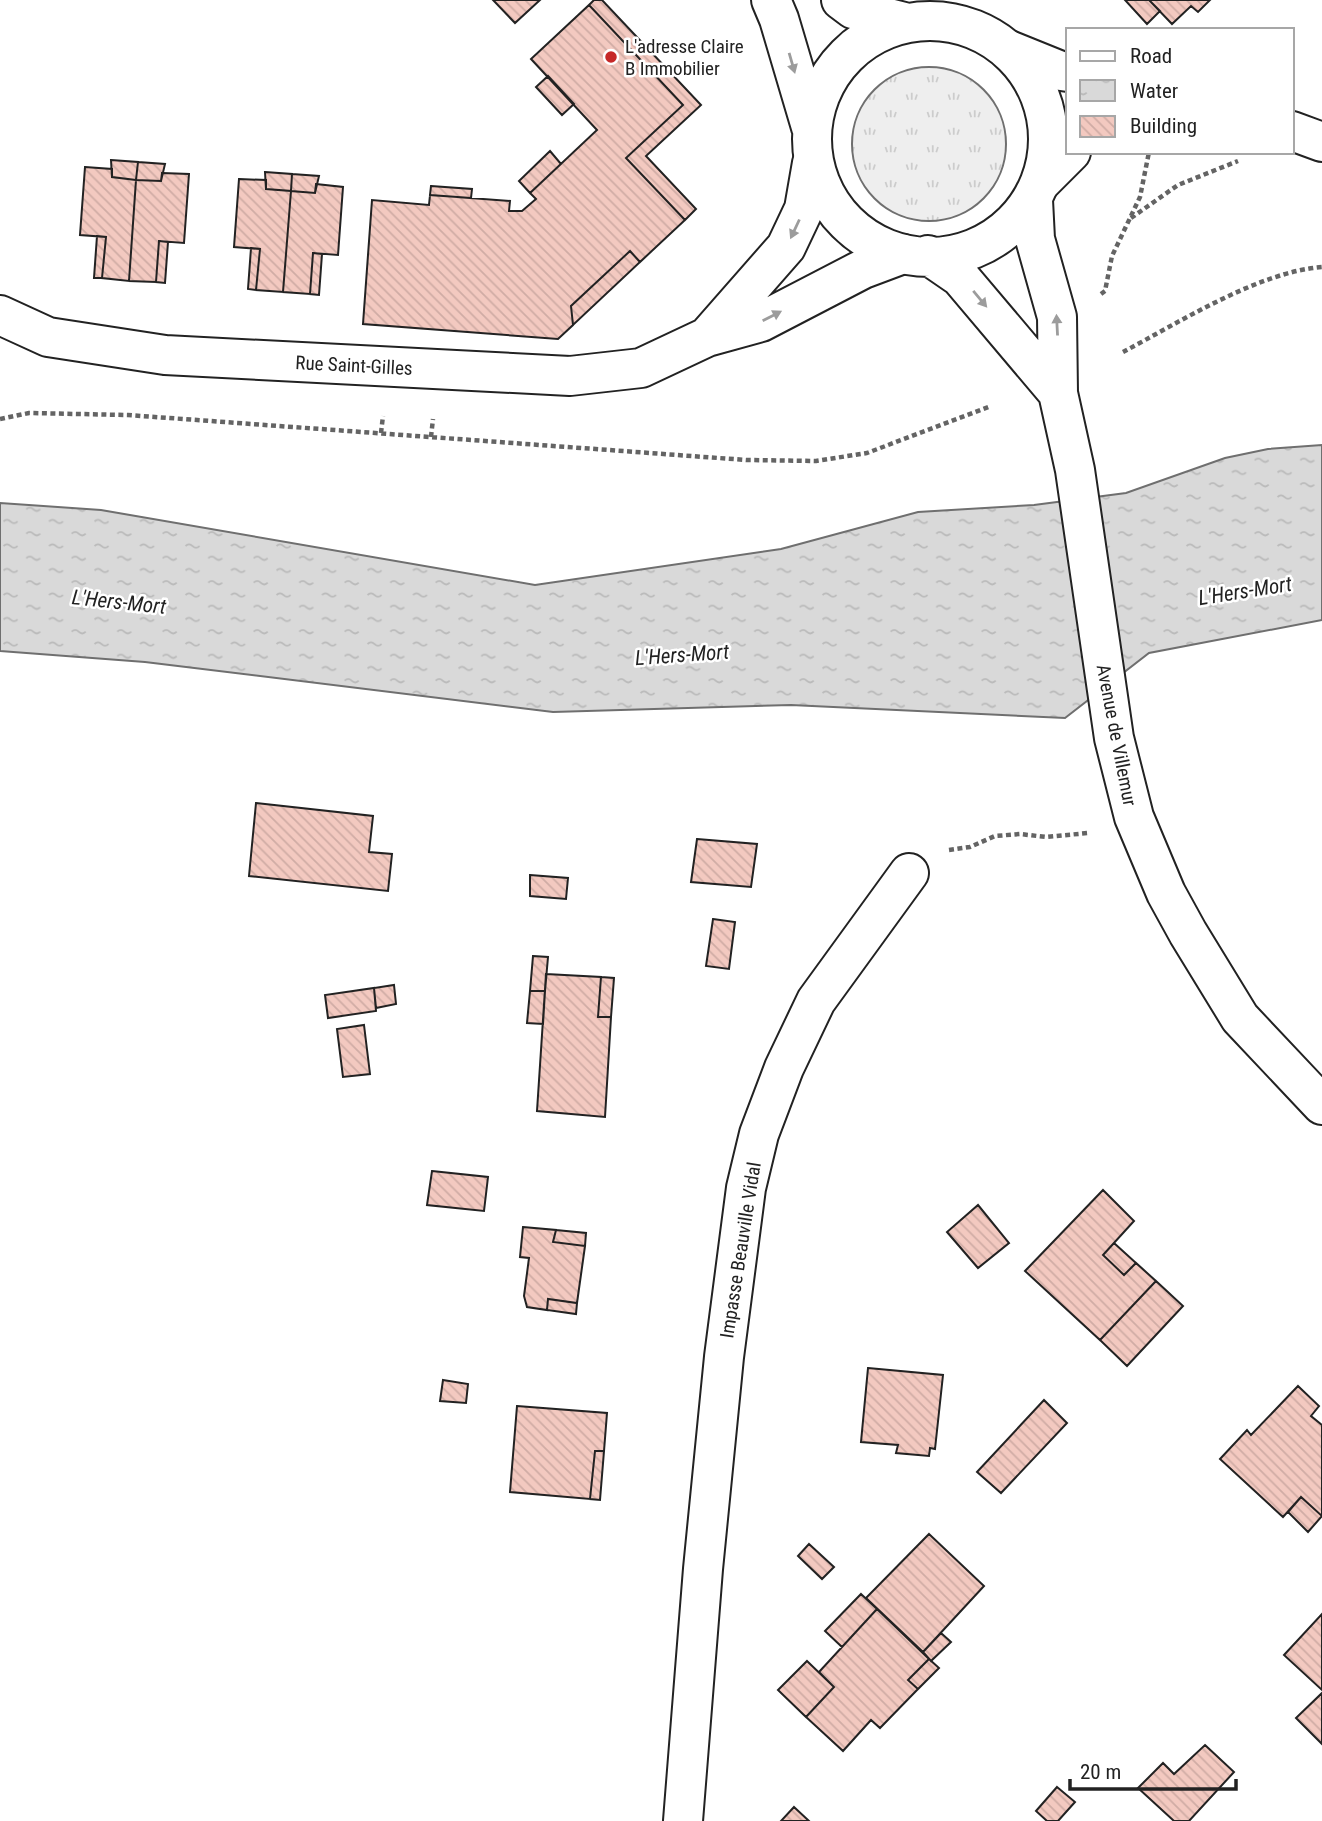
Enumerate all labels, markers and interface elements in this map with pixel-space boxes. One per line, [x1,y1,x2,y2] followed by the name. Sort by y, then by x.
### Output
[1066,28,1294,154] legend
[625,35,744,80] place label: L'adresse Claire B Immobilier
[1130,44,1172,68] text: Road
[603,49,619,65] marker: L'adresse Claire B Immobilier
[788,53,798,74] one-way arrow
[1130,79,1178,103] text: Water
[1130,114,1197,138] text: Building
[789,219,801,239] one-way arrow
[972,290,987,308] one-way arrow
[762,311,782,322] one-way arrow
[1051,314,1062,336] one-way arrow
[295,351,413,380] street label: Rue Saint-Gilles
[1197,572,1294,610] water label: L'Hers-Mort
[71,585,168,619] water label: L'Hers-Mort
[634,640,731,670] water label: L'Hers-Mort
[1092,662,1142,808] street label: Avenue de Villemur
[715,1160,766,1340] street label: Impasse Beauville Vidal
[1070,1748,1236,1792] scale bar
[1080,1760,1121,1784] text: 20 m

